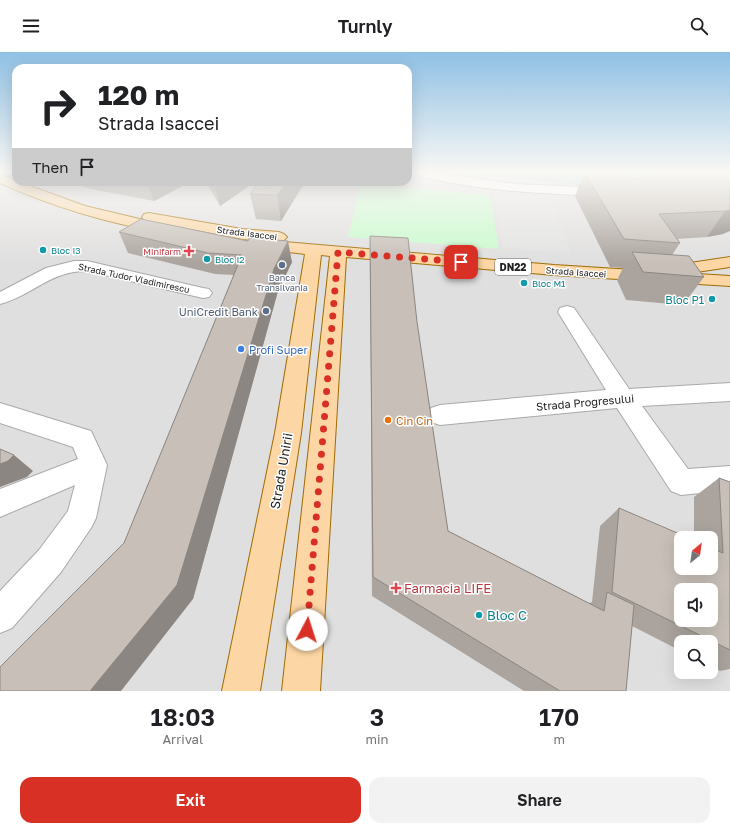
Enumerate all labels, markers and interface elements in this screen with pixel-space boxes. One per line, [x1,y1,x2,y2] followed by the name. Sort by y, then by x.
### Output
[20,15,42,37] icon: menu
[338,15,392,37] text: Turnly
[688,15,710,37] icon: search
[98,78,179,111] text: 120 m
[32,80,84,132] icon: right
[98,112,219,134] text: Strada Isaccei
[76,156,98,178] icon: arrive
[32,158,68,176] text: Then
[216,224,278,242] street label: Strada Isaccei
[38,245,48,255] marker: Bloc I3
[51,245,80,256] place label: Bloc I3
[444,245,478,279] pin
[143,246,181,257] place label: Minifarm
[184,246,194,256] marker: Minifarm
[450,251,472,273] icon: arrive
[202,254,212,264] marker: Bloc I2
[215,254,244,265] place label: Bloc I2
[495,259,531,275] road number: DN22
[277,260,287,270] marker: Banca Transilvania
[77,261,191,295] street label: Strada Tudor Vladimirescu
[545,264,607,280] street label: Strada Isaccei
[256,272,308,293] place label: Banca Transilvania
[519,278,529,288] marker: Bloc M1
[532,278,566,289] place label: Bloc M1
[665,293,704,306] place label: Bloc P1
[707,294,717,304] marker: Bloc P1
[179,305,258,318] place label: UniCredit Bank
[261,306,271,316] marker: UniCredit Bank
[249,343,308,356] place label: Profi Super
[236,344,246,354] marker: Profi Super
[535,391,635,413] street label: Strada Progresului
[396,414,433,427] place label: Cin Cin
[383,415,393,425] marker: Cin Cin
[266,432,296,510] street label: Strada Unirii
[674,531,718,575] north arrow
[674,531,718,679] map controls
[404,580,491,596] place label: Farmacia LIFE
[391,583,401,593] marker: Farmacia LIFE
[674,583,718,627] button: sound
[487,607,527,623] place label: Bloc C
[286,609,328,651] position arrow
[474,610,484,620] marker: Bloc C
[674,635,718,679] button: search
[151,702,215,731] text: 18:03
[370,702,384,731] text: 3
[539,702,579,731] text: 170
[162,731,203,747] text: Arrival
[366,731,389,747] text: min
[553,731,565,747] text: m
[20,777,361,823] button: Exit
[369,777,710,823] button: Share

